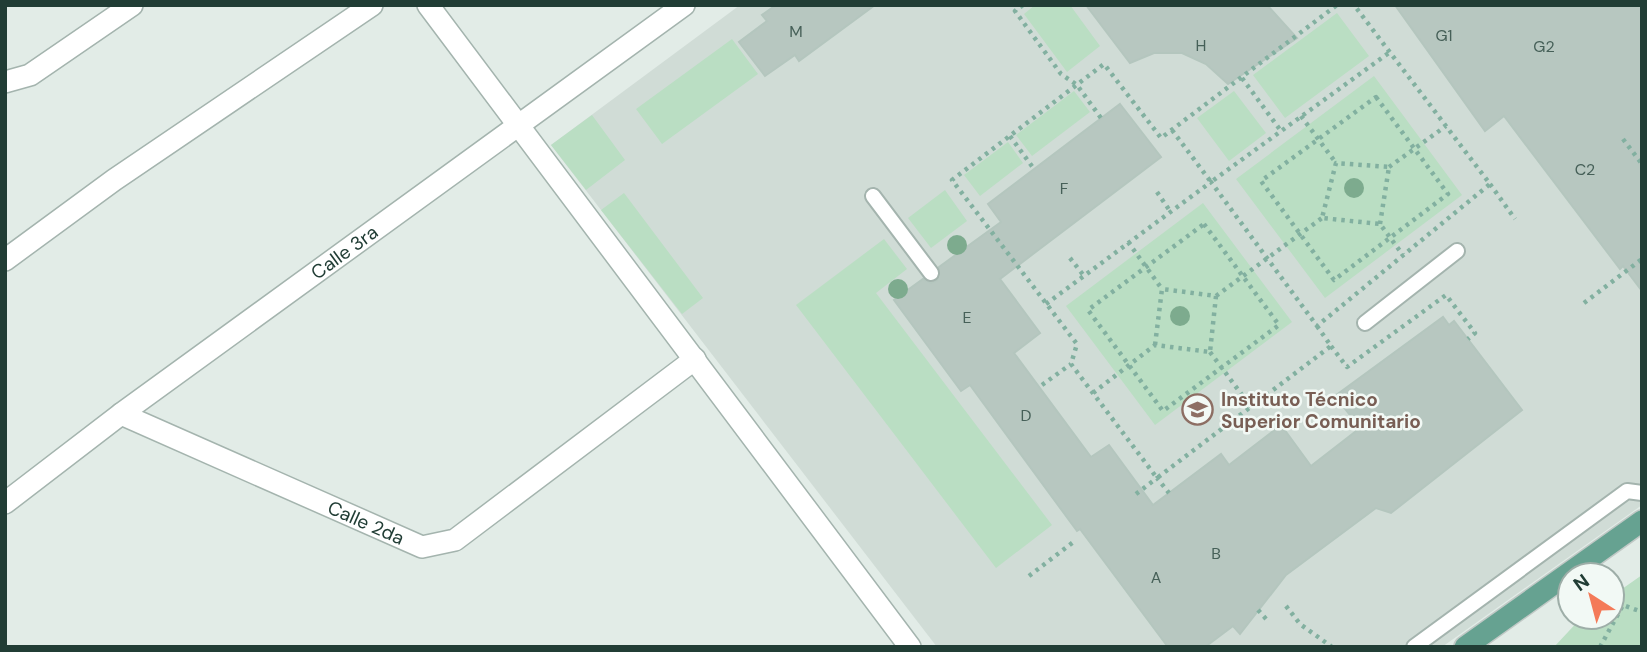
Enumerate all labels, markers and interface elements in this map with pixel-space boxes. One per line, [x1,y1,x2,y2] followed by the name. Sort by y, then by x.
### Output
[789,21,803,42] house number: M
[1435,25,1453,46] house number: G1
[1196,35,1206,56] house number: H
[1533,36,1555,57] house number: G2
[1575,159,1595,180] house number: C2
[1060,178,1069,199] house number: F
[306,219,383,285] street label: Calle 3ra
[962,307,972,328] house number: E
[1221,387,1421,434] place label: Instituto Técnico Superior Comunitario
[1181,393,1215,427] school or university icon: Instituto Técnico Superior Comunitario
[1020,405,1032,426] house number: D
[324,494,408,550] street label: Calle 2da
[1211,543,1221,564] house number: B
[1556,561,1626,631] north arrow
[1151,567,1162,588] house number: A
[1568,568,1594,597] text: N

